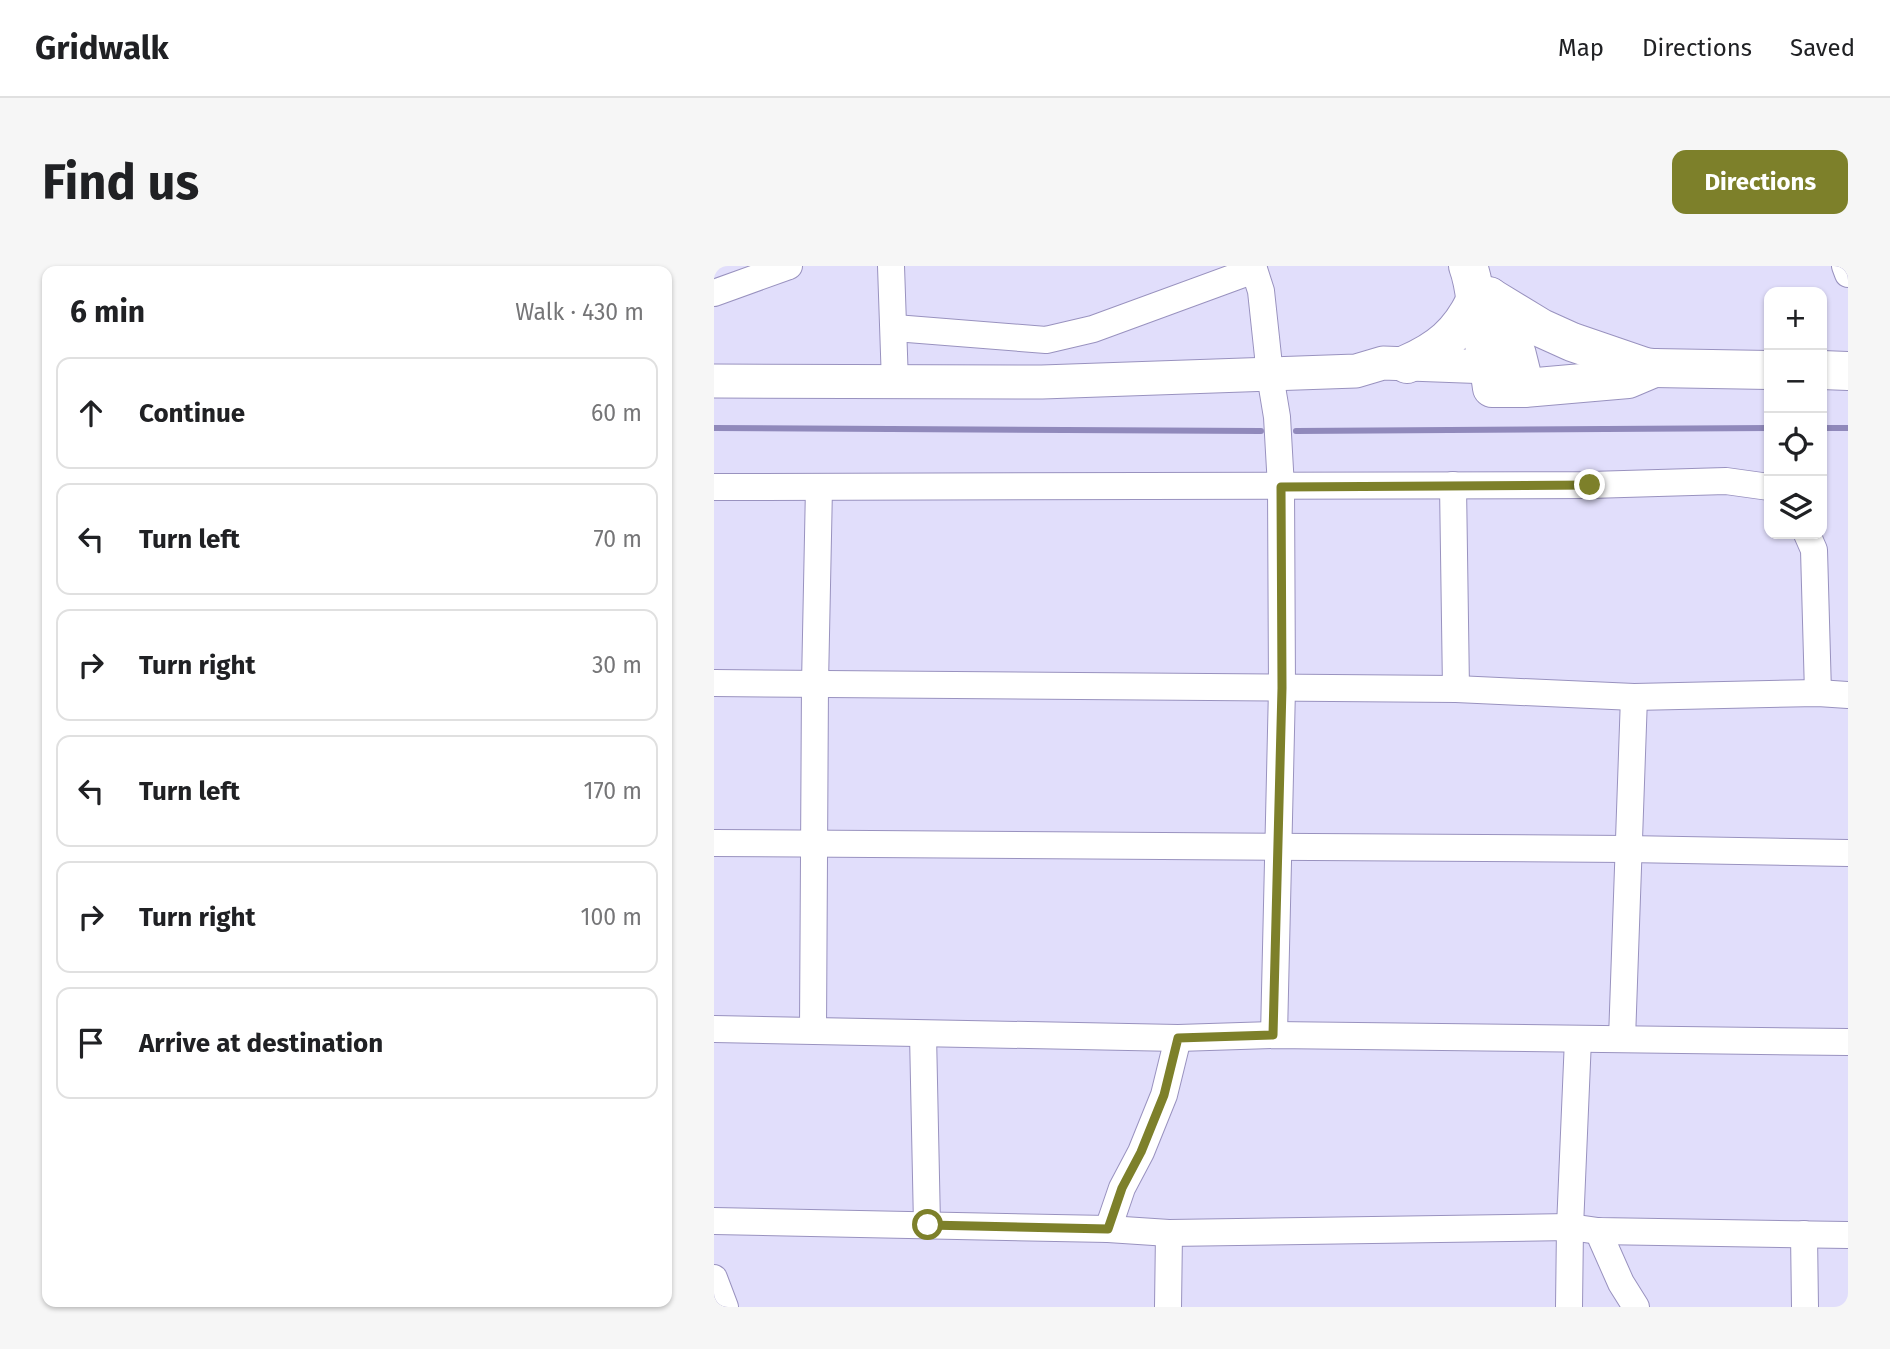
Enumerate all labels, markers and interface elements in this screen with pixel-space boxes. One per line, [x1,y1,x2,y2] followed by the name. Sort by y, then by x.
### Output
[35,28,169,68] text: Gridwalk
[1558,34,1604,62] text: Map
[1642,34,1752,62] text: Directions
[1790,34,1855,62] text: Saved
[1672,150,1848,214] button: Directions
[42,153,199,212] text: Find us
[1764,287,1827,539] map controls
[1764,287,1827,350] button: +
[70,294,145,330] text: 6 min
[515,298,644,326] text: Walk · 430 m
[1764,350,1827,413] button: −
[72,394,110,432] icon: ahead
[139,398,245,429] text: Continue
[591,399,642,427] text: 60 m
[1764,413,1827,476] button: locate
[1574,469,1605,500] route end
[1764,476,1827,539] button: layers
[72,520,110,558] icon: left
[139,524,240,555] text: Turn left
[593,525,642,553] text: 70 m
[72,646,110,684] icon: right
[139,650,256,681] text: Turn right
[592,651,642,679] text: 30 m
[72,772,110,810] icon: left
[139,776,240,807] text: Turn left
[583,777,642,805] text: 170 m
[72,898,110,936] icon: right
[139,902,256,933] text: Turn right
[581,903,642,931] text: 100 m
[72,1024,110,1062] icon: arrive
[139,1028,383,1059] text: Arrive at destination
[912,1209,943,1240] route start

